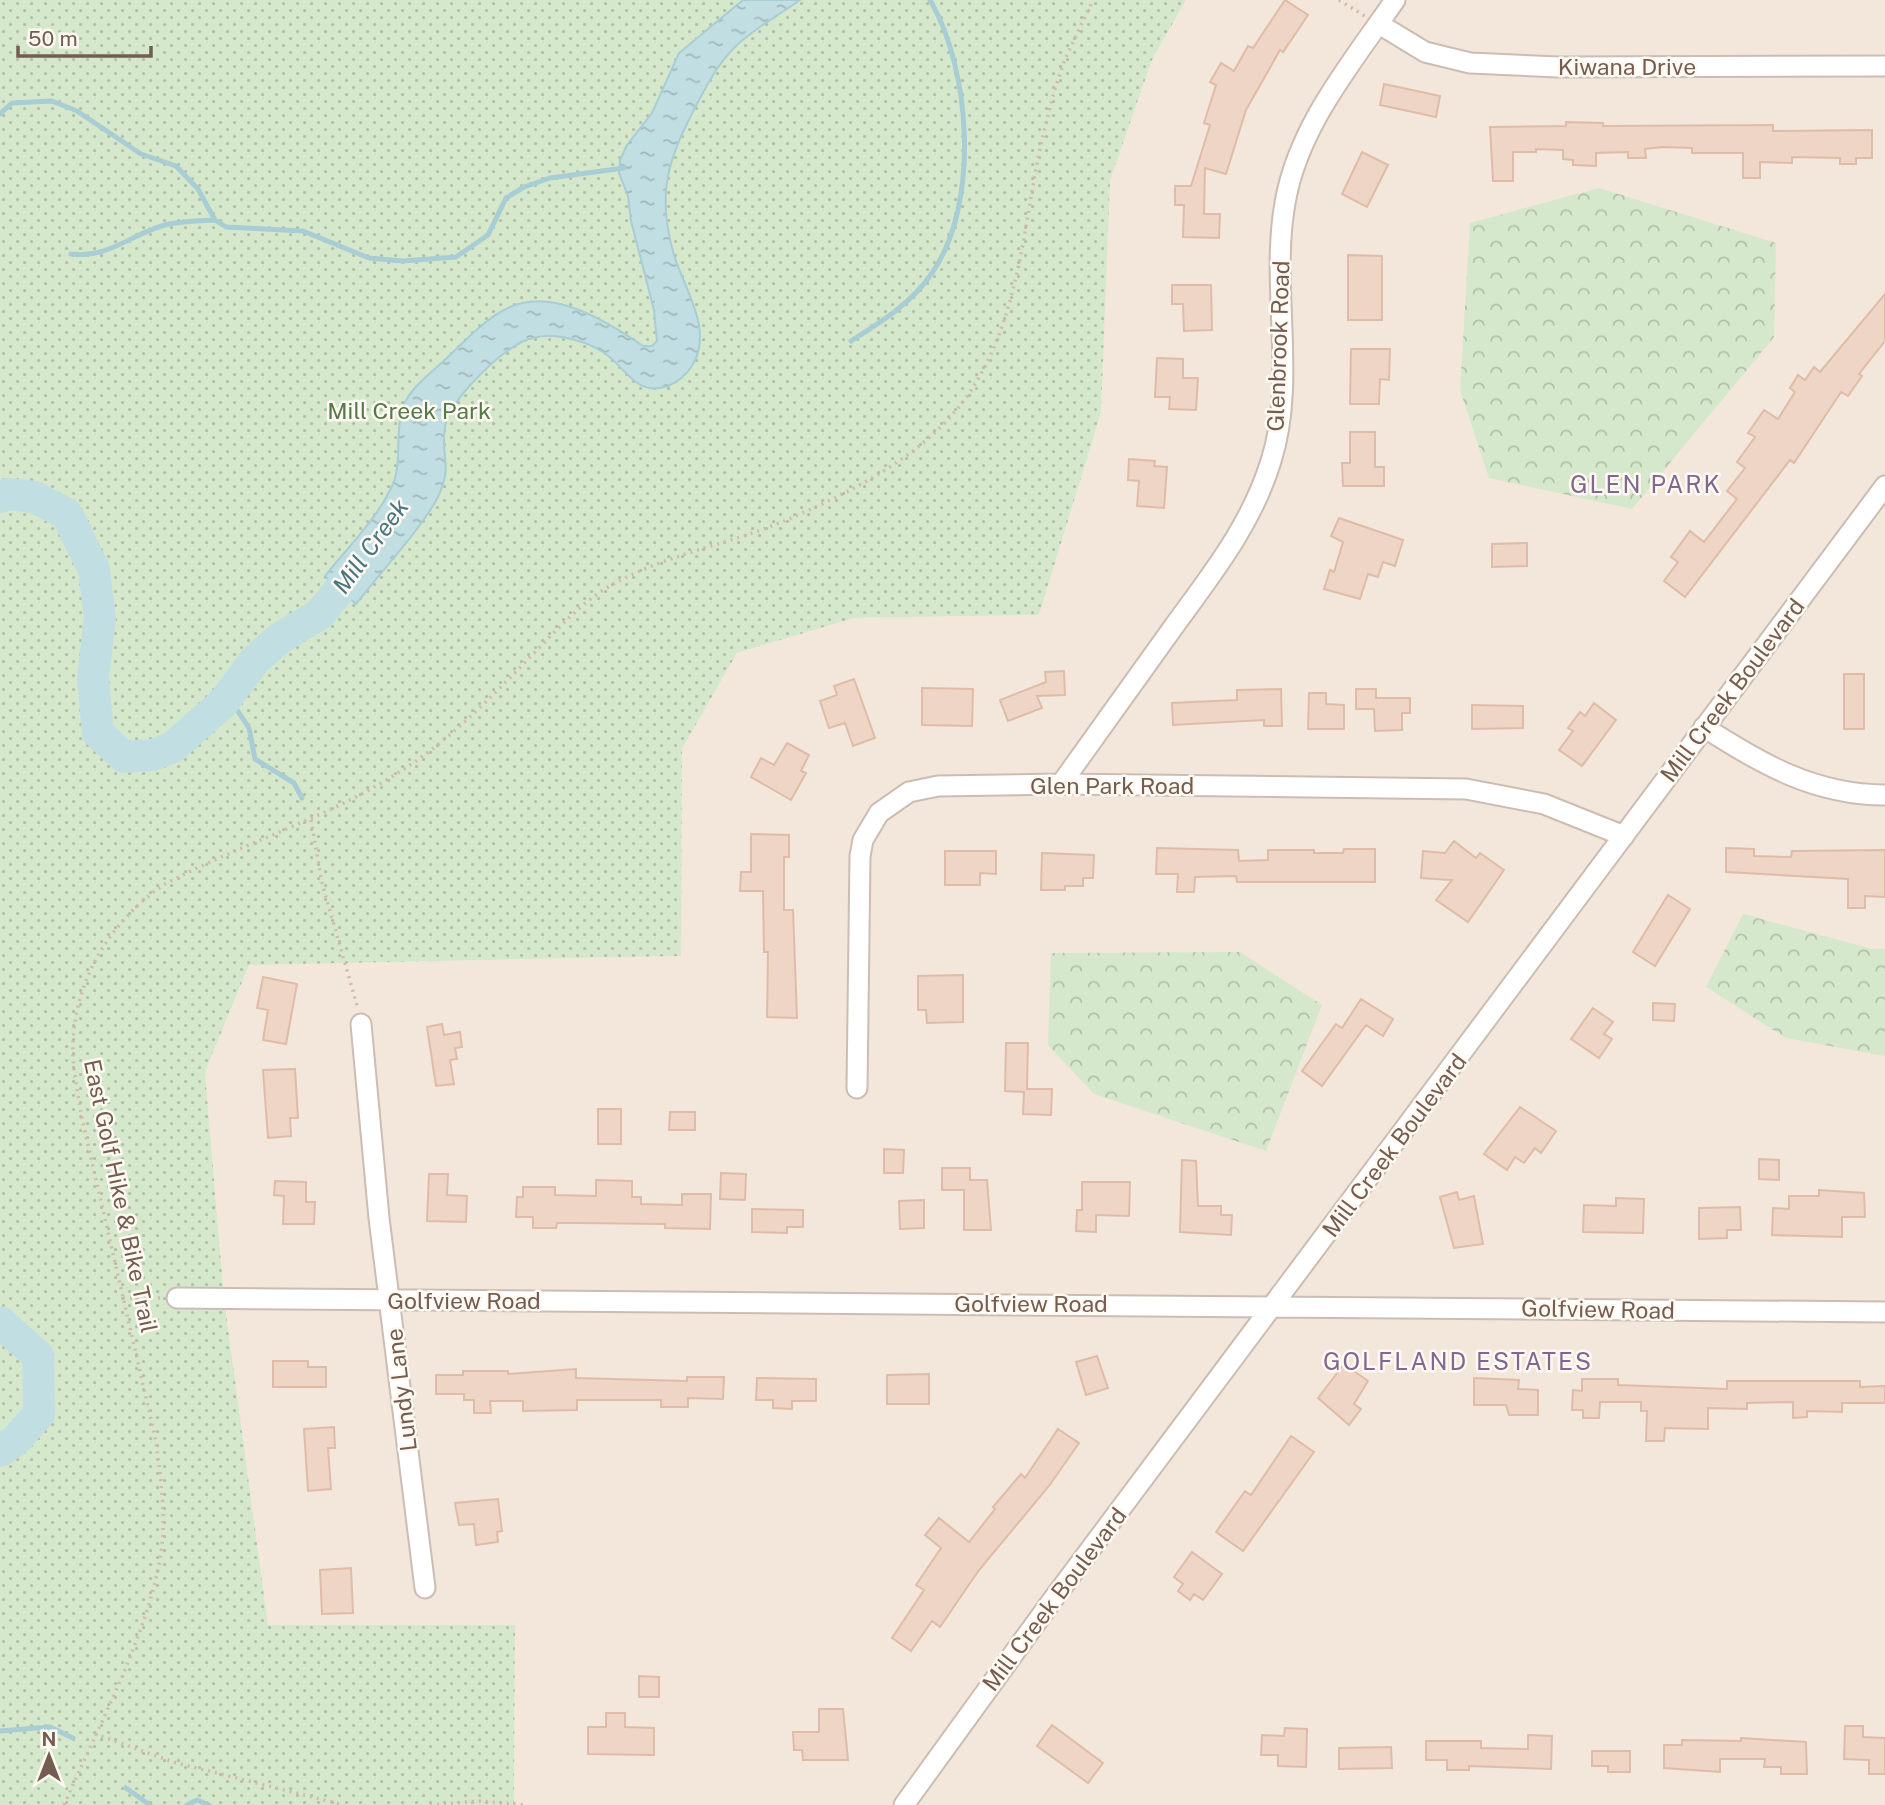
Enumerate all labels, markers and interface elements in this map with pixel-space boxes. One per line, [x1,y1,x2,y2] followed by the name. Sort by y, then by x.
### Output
[18,14,150,58] scale bar
[28,26,78,51] text: 50 m
[1558,53,1696,80] street label: Kiwana Drive
[1262,260,1294,432] street label: Glenbrook Road
[327,397,491,424] park label: Mill Creek Park
[1570,470,1722,498] district label: GLEN PARK
[326,493,414,599] water label: Mill Creek
[1654,593,1810,787] street label: Mill Creek Boulevard
[1030,772,1194,799] street label: Glen Park Road
[1316,1048,1472,1242] street label: Mill Creek Boulevard
[79,1057,163,1335] street label: East Golf Hike & Bike Trail
[387,1287,541,1314] street label: Golfview Road
[954,1290,1108,1317] street label: Golfview Road
[1521,1294,1675,1324] street label: Golfview Road
[380,1327,422,1453] street label: Lundy Lane
[1323,1347,1593,1375] district label: GOLFLAND ESTATES
[976,1502,1132,1696] street label: Mill Creek Boulevard
[14,1721,84,1791] north arrow
[42,1728,56,1750] text: N

